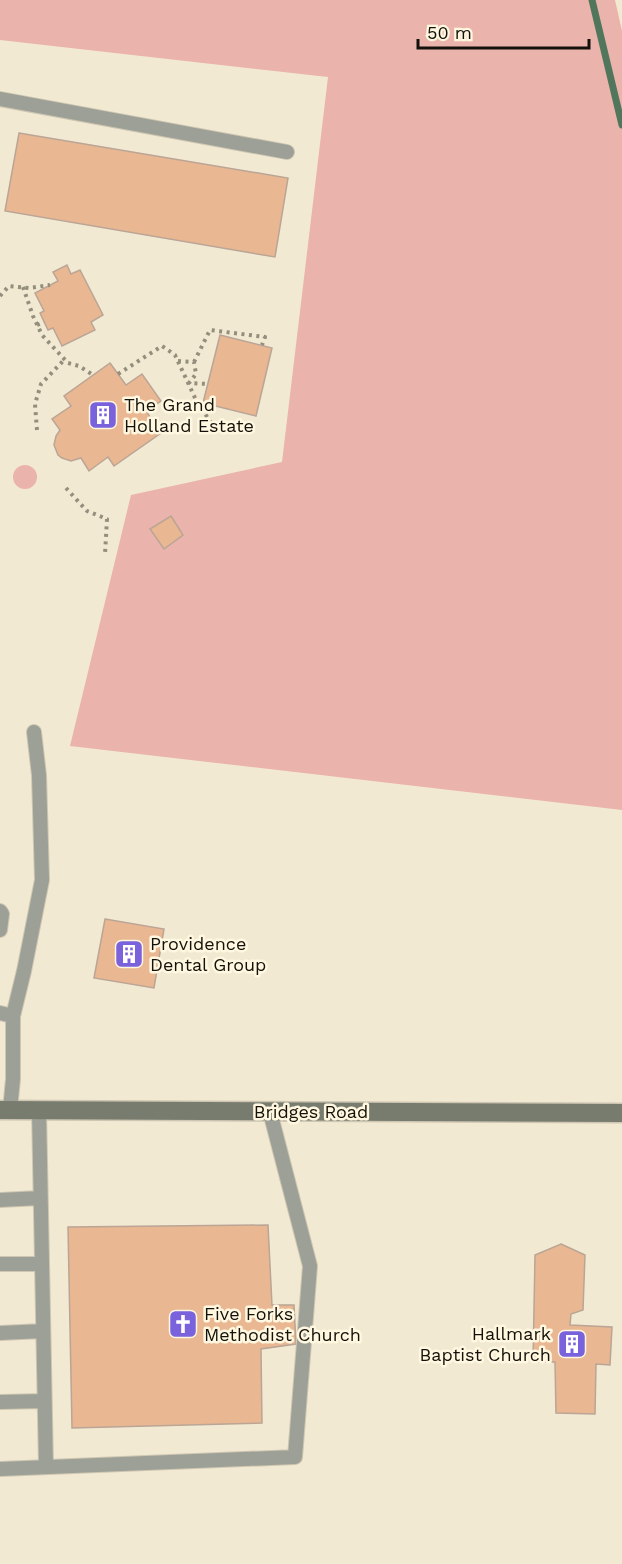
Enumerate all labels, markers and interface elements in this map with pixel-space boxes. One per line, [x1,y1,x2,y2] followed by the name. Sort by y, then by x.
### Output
[418,12,589,50] scale bar
[427,22,472,43] text: 50 m
[124,394,254,436] place label: The Grand Holland Estate
[87,399,119,431] building icon: The Grand Holland Estate
[150,933,266,975] place label: Providence Dental Group
[113,938,145,970] building icon: Providence Dental Group
[254,1101,368,1122] street label: Bridges Road
[204,1303,361,1345] place label: Five Forks Methodist Church
[167,1308,199,1340] church icon: Five Forks Methodist Church
[420,1323,551,1365] place label: Hallmark Baptist Church
[556,1328,588,1360] building icon: Hallmark Baptist Church

